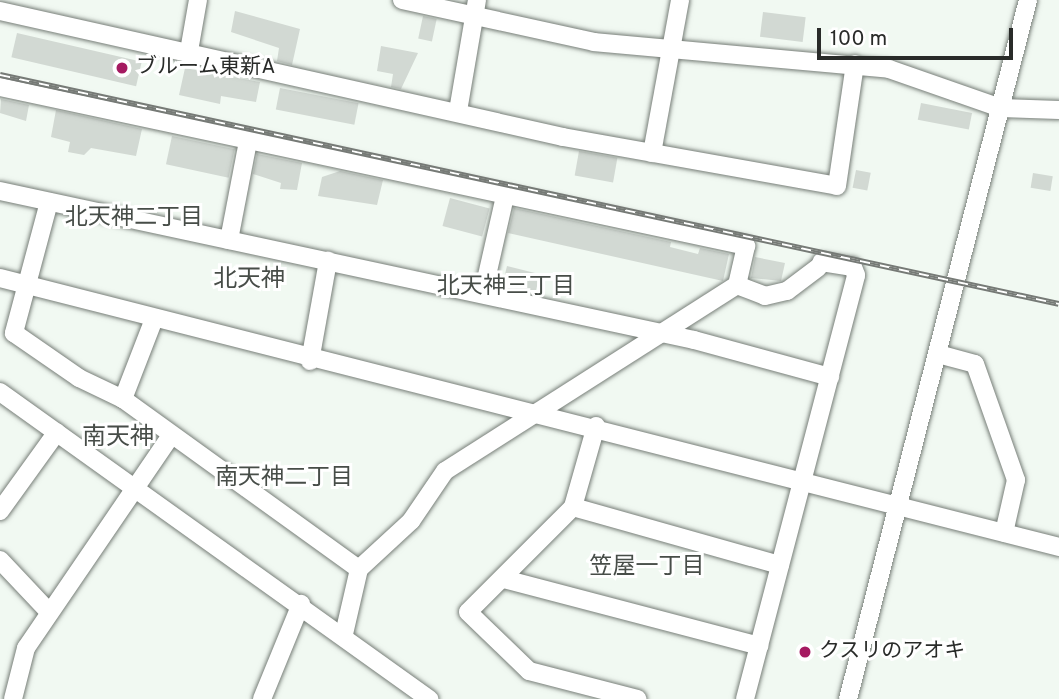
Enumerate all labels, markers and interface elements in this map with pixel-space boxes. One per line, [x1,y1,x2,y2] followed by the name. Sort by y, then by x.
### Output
[821,14,1017,58] scale bar
[830,26,887,53] text: 100 m
[136,55,276,81] place label: ブルーム東新A
[114,60,130,76] marker: ブルーム東新A
[65,205,203,233] district label: 北天神二丁目
[213,267,285,295] district label: 北天神
[437,274,575,302] district label: 北天神三丁目
[82,425,154,453] district label: 南天神
[215,465,353,493] district label: 南天神二丁目
[590,554,704,582] district label: 笠屋一丁目
[819,639,966,665] place label: クスリのアオキ
[797,644,813,660] marker: クスリのアオキ

